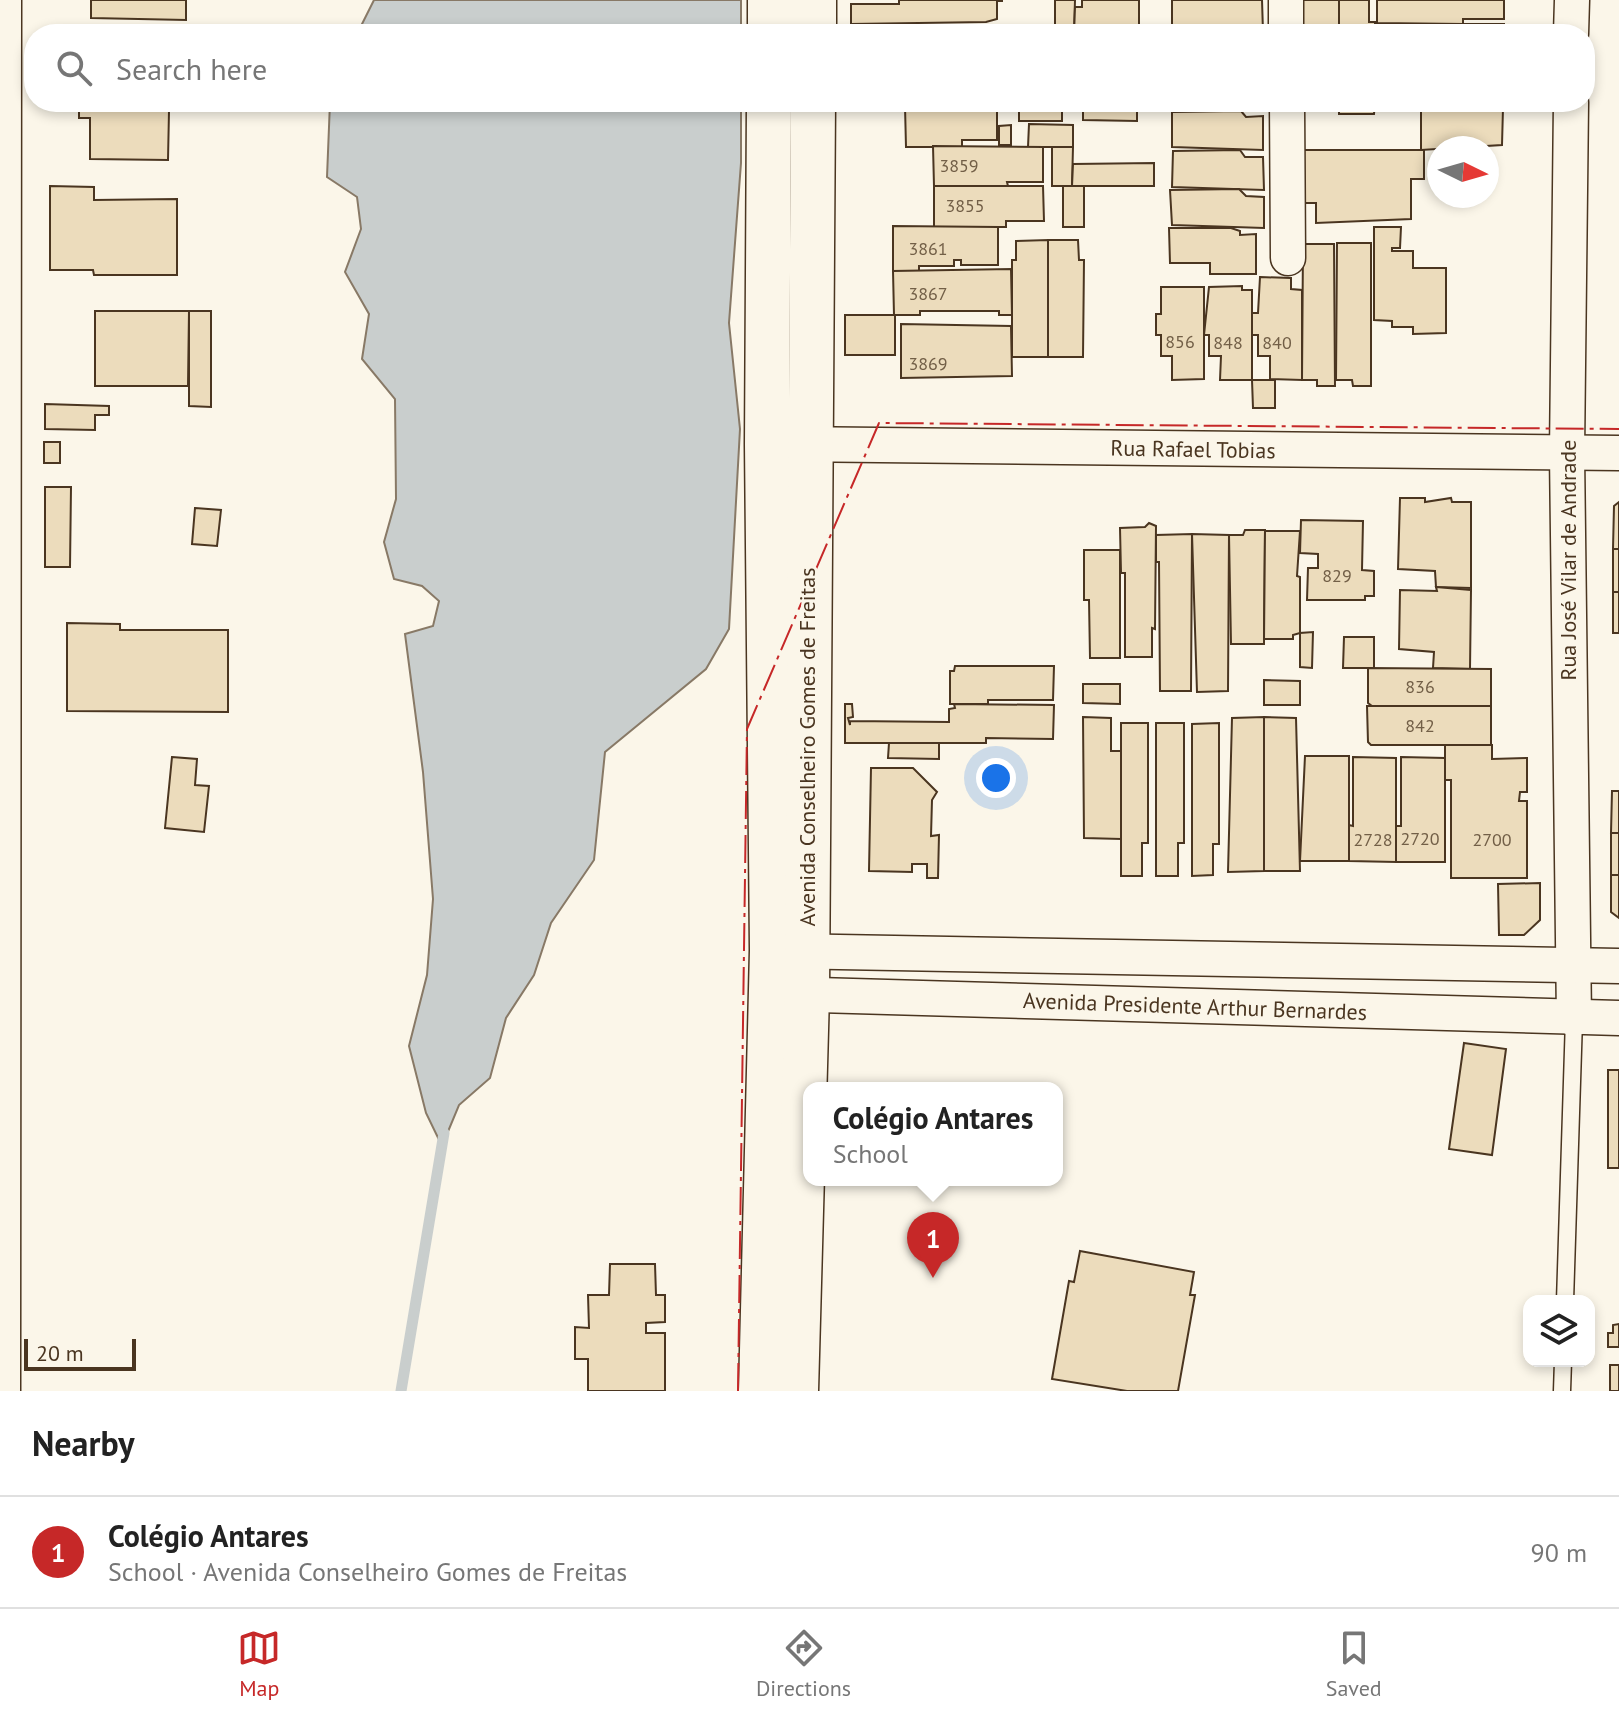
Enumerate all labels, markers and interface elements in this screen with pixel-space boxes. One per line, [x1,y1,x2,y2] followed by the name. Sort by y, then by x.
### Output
[24,24,1595,112] search box
[52,46,96,90] icon: search
[116,49,267,88] text: Search here
[1427,136,1499,208] north arrow
[939,154,979,177] house number: 3859
[945,194,985,217] house number: 3855
[908,237,948,260] house number: 3861
[908,282,948,305] house number: 3867
[1165,330,1195,353] house number: 856
[1213,331,1243,354] house number: 848
[1262,331,1292,354] house number: 840
[908,352,948,375] house number: 3869
[1110,434,1276,464] street label: Rua Rafael Tobias
[1554,440,1582,680] street label: Rua José Vilar de Andrade
[1322,564,1352,587] house number: 829
[793,568,821,926] street label: Avenida Conselheiro Gomes de Freitas
[1405,675,1435,698] house number: 836
[1405,714,1435,737] house number: 842
[976,758,1016,798] your location
[1400,827,1440,850] house number: 2720
[1353,828,1393,851] house number: 2728
[1472,828,1512,851] house number: 2700
[1023,986,1367,1026] street label: Avenida Presidente Arthur Bernardes
[803,1082,1063,1186] popup
[833,1098,1033,1137] text: Colégio Antares
[833,1137,908,1170] text: School
[907,1212,959,1278] pin: 1
[1523,1295,1595,1367] map controls
[1523,1295,1595,1367] button: layers
[24,1335,136,1371] scale bar
[36,1339,84,1367] text: 20 m
[32,1421,134,1465] text: Nearby
[108,1516,309,1555] text: Colégio Antares
[51,1536,65,1569] text: 1
[1531,1536,1587,1569] text: 90 m
[108,1555,627,1588] text: School · Avenida Conselheiro Gomes de Freitas
[237,1626,281,1702] tab: Map
[756,1626,851,1702] tab: Directions
[1326,1626,1382,1702] tab: Saved

